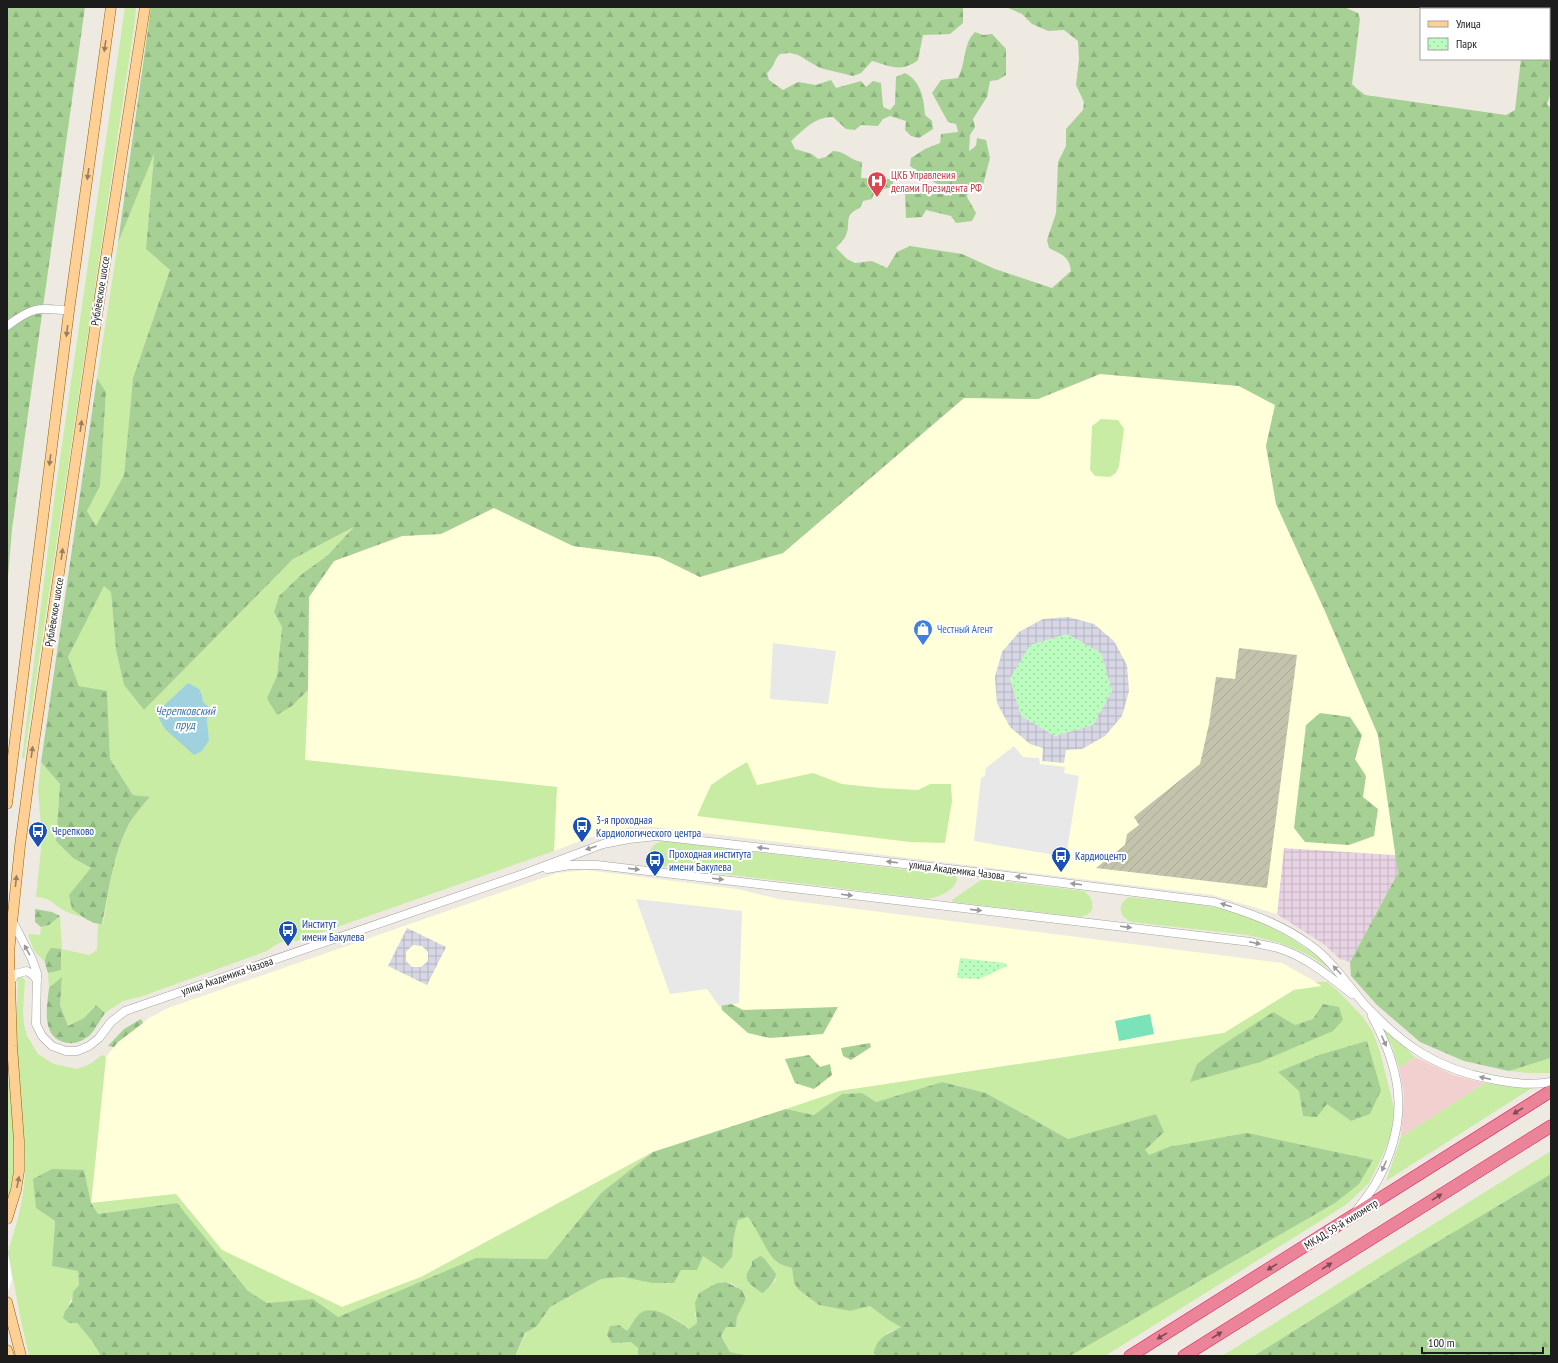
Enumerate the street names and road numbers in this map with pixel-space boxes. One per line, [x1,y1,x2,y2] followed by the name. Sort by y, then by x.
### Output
[88,255,112,327] street label: Рублёвское шоссе
[42,576,66,648] street label: Рублёвское шоссе
[908,857,1006,883] street label: улица Академика Чазова
[179,954,275,998] street label: улица Академика Чазова
[1302,1196,1381,1252] street label: МКАД, 59-й километр

